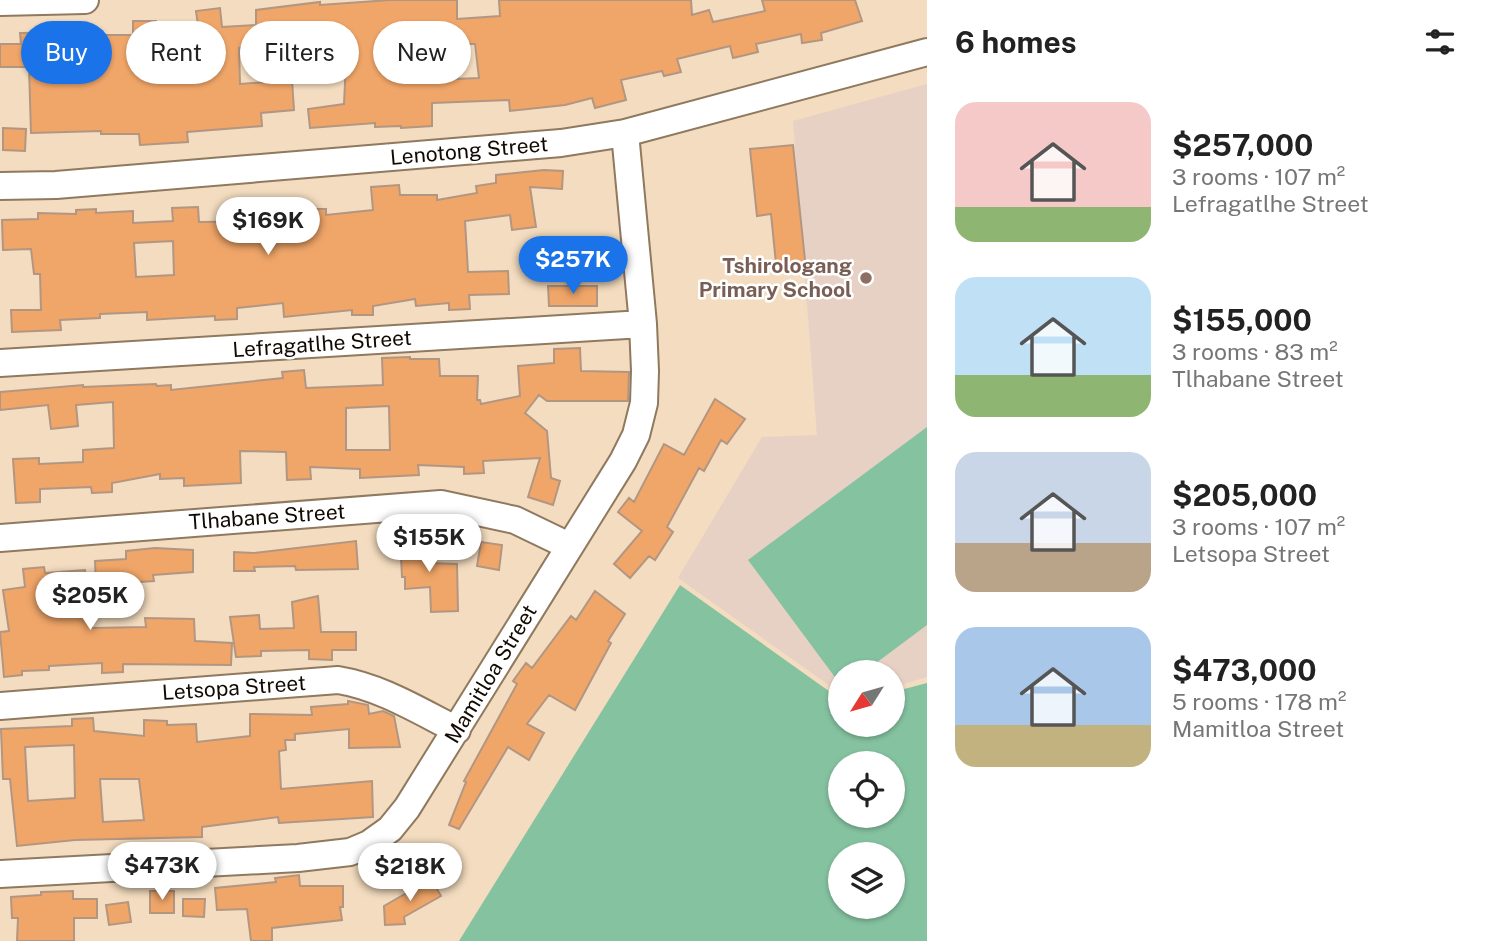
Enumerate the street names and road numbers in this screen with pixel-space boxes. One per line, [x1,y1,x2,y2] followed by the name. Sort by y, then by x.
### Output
[389,131,549,170] street label: Lenotong Street
[232,325,412,362] street label: Lefragatlhe Street
[188,499,346,534] street label: Tlhabane Street
[439,600,542,748] street label: Mamitloa Street
[161,670,307,705] street label: Letsopa Street

